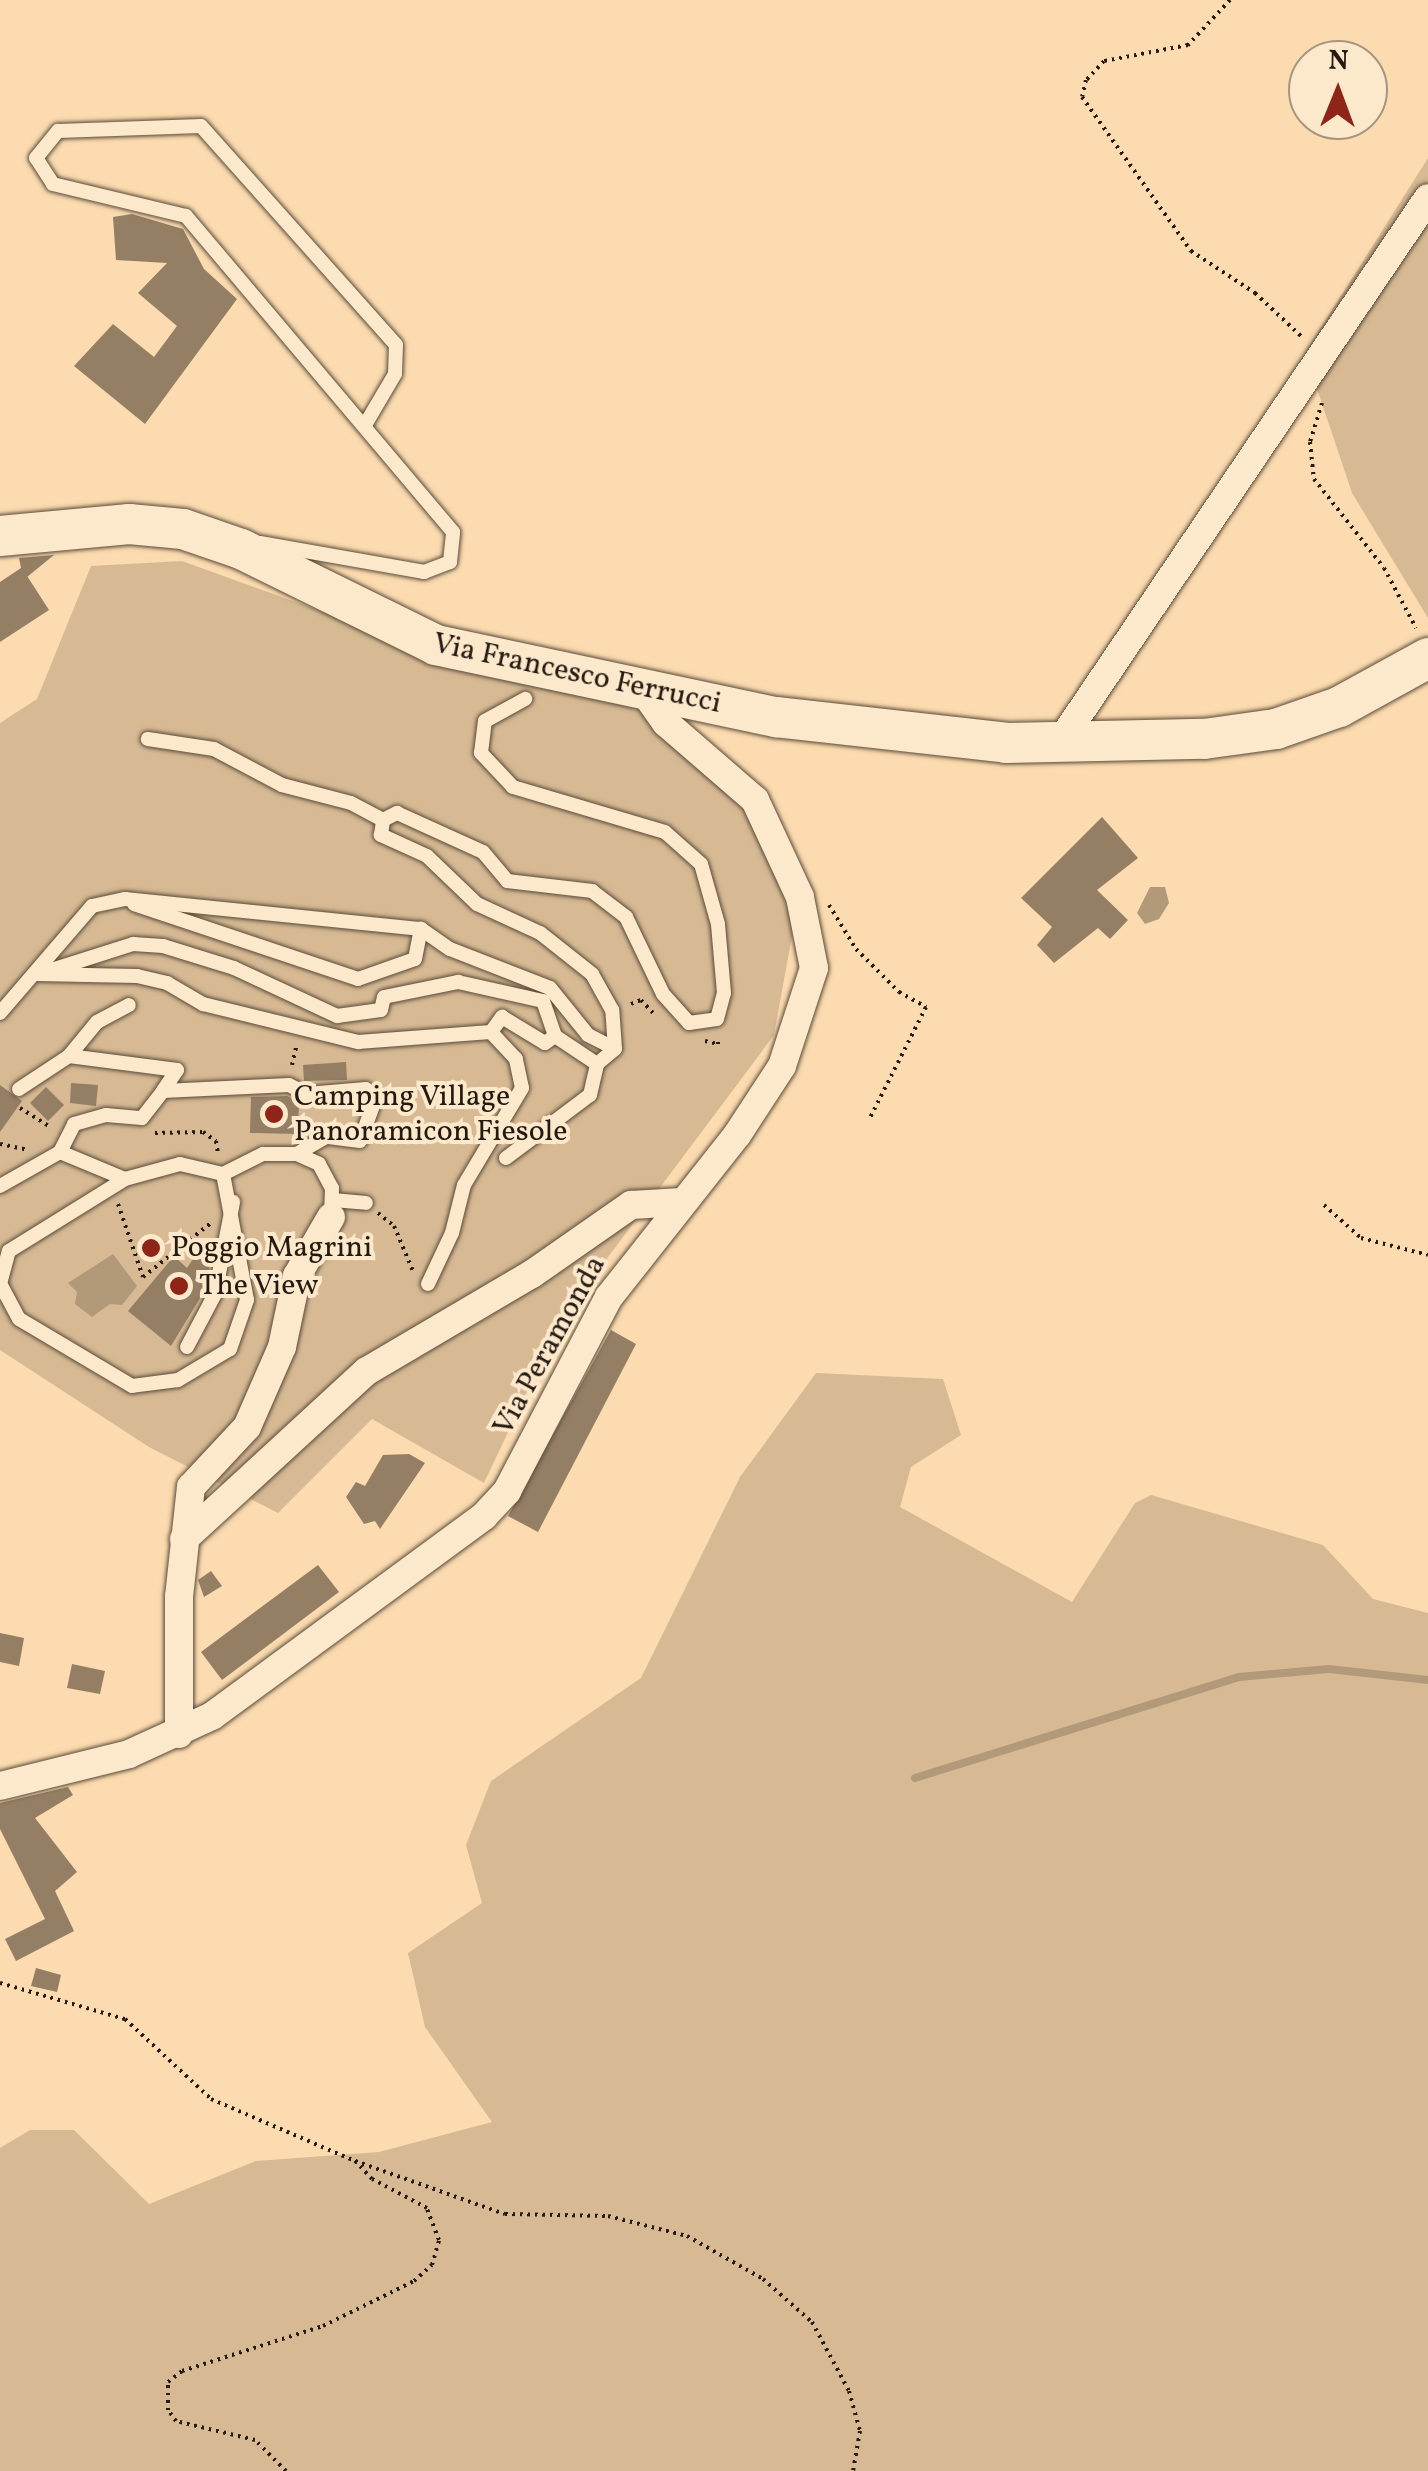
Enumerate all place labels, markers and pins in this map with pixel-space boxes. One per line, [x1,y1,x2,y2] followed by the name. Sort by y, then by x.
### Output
[294,1079,567,1150] place label: Camping Village Panoramicon Fiesole
[263,1103,285,1125] marker: Camping Village Panoramicon Fiesole
[171,1230,372,1266] place label: Poggio Magrini
[140,1237,162,1259] marker: Poggio Magrini
[199,1268,319,1304] place label: The View
[168,1275,190,1297] marker: The View

